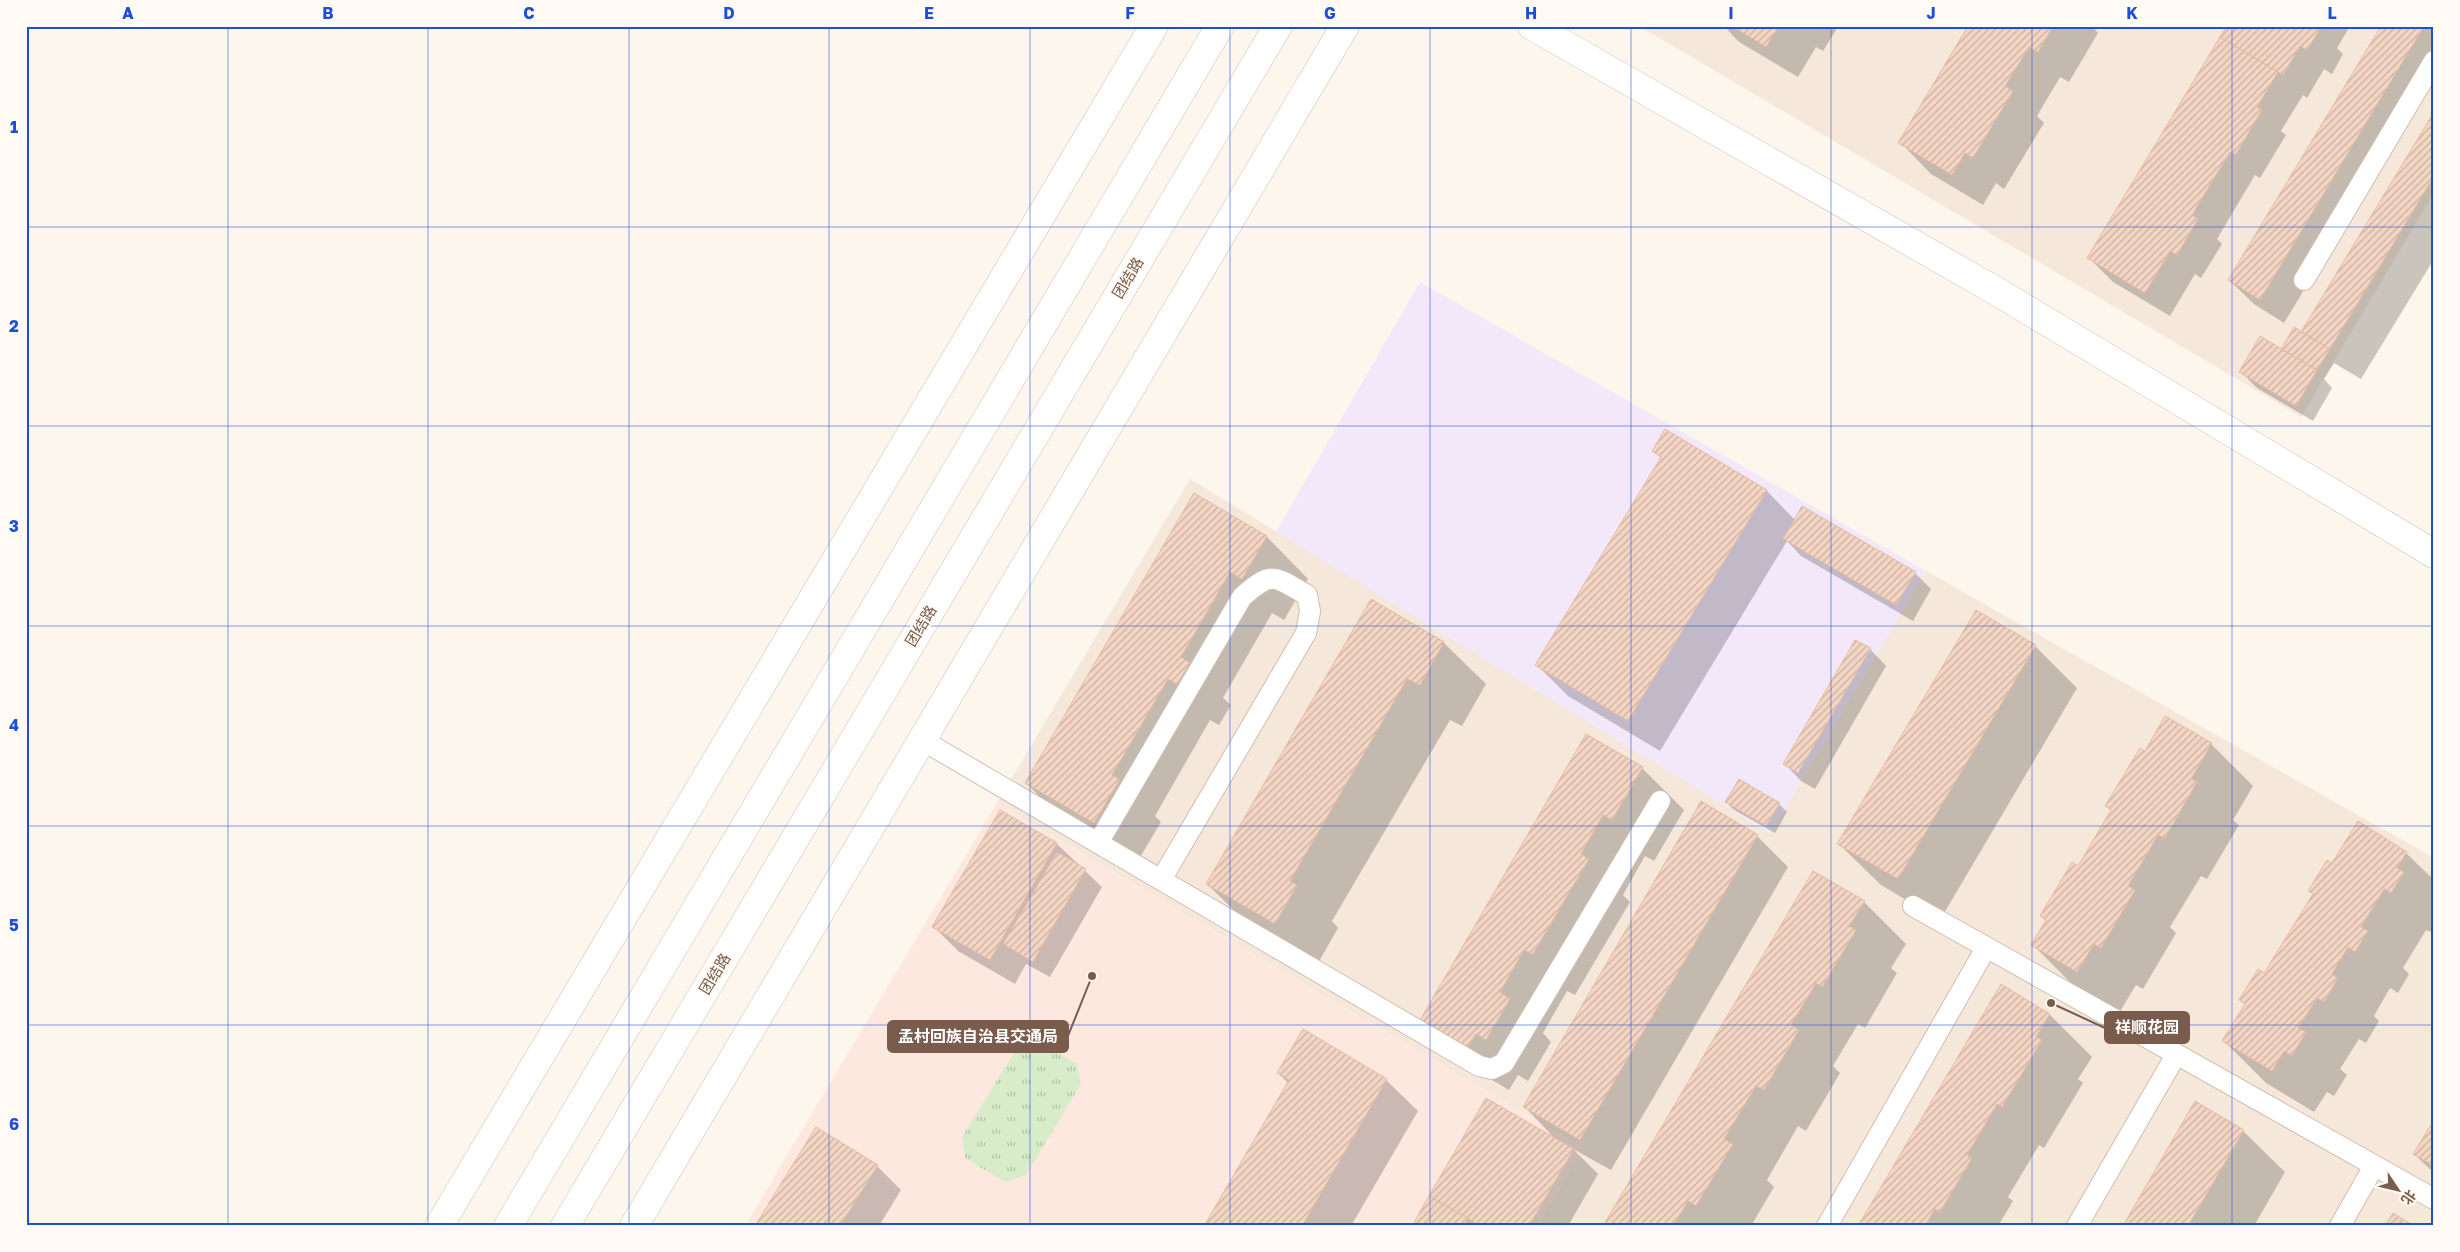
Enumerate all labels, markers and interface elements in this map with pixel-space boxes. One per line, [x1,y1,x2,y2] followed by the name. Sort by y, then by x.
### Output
[122,3,134,23] text: A
[322,3,334,23] text: B
[523,3,535,23] text: C
[723,3,735,23] text: D
[924,3,934,23] text: E
[1125,3,1135,23] text: F
[1324,3,1336,23] text: G
[1525,3,1537,23] text: H
[1728,3,1734,23] text: I
[1926,3,1936,23] text: J
[2126,3,2138,23] text: K
[2327,3,2337,23] text: L
[10,117,18,137] text: 1
[1108,254,1146,301] street label: 团结路
[9,316,19,336] text: 2
[9,516,19,536] text: 3
[901,602,939,649] street label: 团结路
[9,715,19,735] text: 4
[9,915,19,935] text: 5
[695,950,733,997] street label: 团结路
[2105,1012,2189,1043] callout: 祥顺花园
[2115,1017,2179,1037] text: 祥顺花园
[888,1021,1068,1052] callout: 孟村回族自治县交通局
[898,1026,1058,1046] text: 孟村回族自治县交通局
[9,1114,19,1134] text: 6
[2372,1164,2422,1214] north arrow
[2398,1187,2420,1208] text: 北

